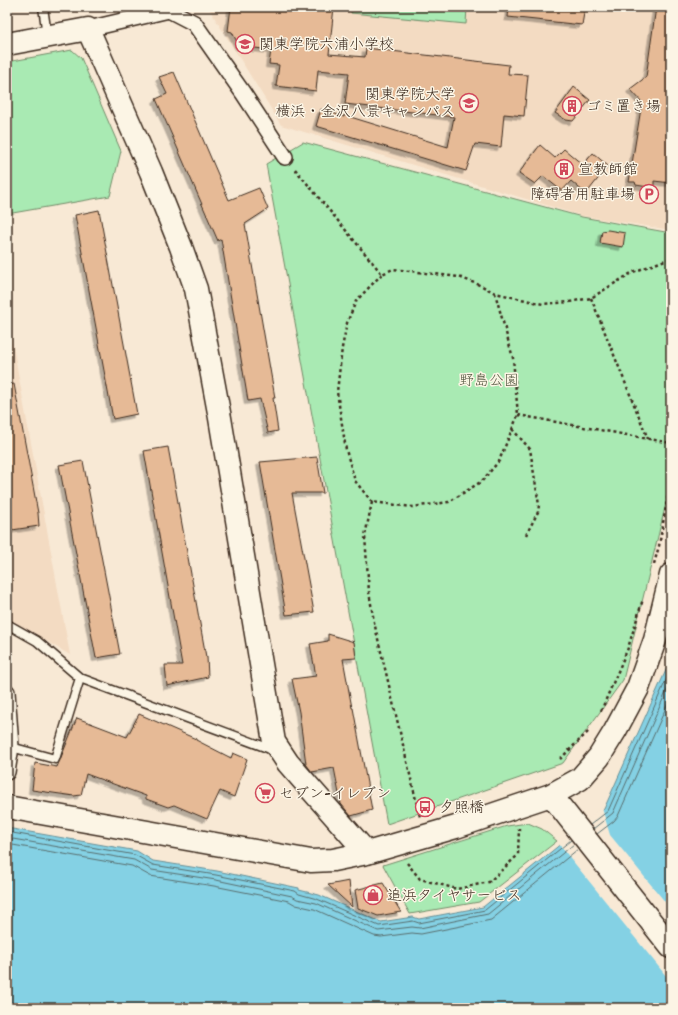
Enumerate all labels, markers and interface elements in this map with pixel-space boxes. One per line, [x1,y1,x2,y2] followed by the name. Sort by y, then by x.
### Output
[259,31,394,57] place label: 関東学院六浦小学校
[234,33,256,55] school or university icon: 関東学院六浦小学校
[276,81,455,124] place label: 関東学院大学 横浜・金沢八景キャンパス
[458,92,480,114] school or university icon: 関東学院大学 横浜・金沢八景キャンパス
[586,93,661,119] place label: ゴミ置き場
[561,95,583,117] building icon: ゴミ置き場
[578,156,638,182] place label: 宣教師館
[553,158,575,180] building icon: 宣教師館
[530,181,635,207] place label: 障碍者用駐車場
[638,183,660,205] parking icon: 障碍者用駐車場
[459,367,519,393] park label: 野島公園
[279,780,391,806] place label: セブン-イレブン
[254,782,276,804] supermarket icon: セブン-イレブン
[439,794,484,820] place label: 夕照橋
[414,796,436,818] bus stop icon: 夕照橋
[387,882,521,908] place label: 追浜タイヤサービス
[362,884,384,906] shop icon: 追浜タイヤサービス

